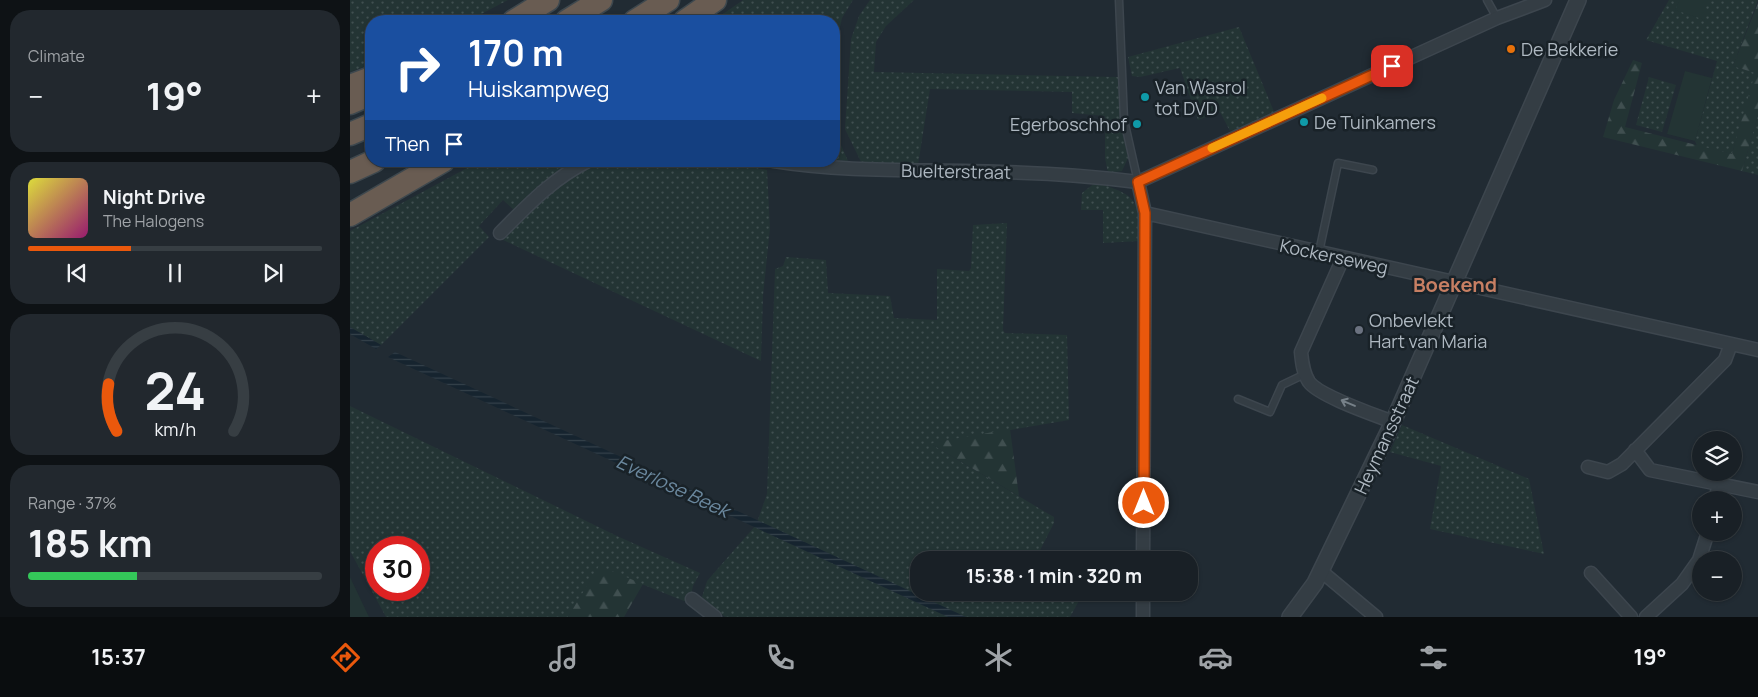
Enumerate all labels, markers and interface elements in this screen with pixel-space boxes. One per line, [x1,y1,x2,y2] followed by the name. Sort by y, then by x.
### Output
[468,29,564,77] text: 170 m
[385,35,450,100] icon: right
[1521,37,1618,61] place label: De Bekkerie
[1505,43,1517,55] marker: De Bekkerie
[28,45,85,67] text: Climate
[1371,45,1413,87] pin
[1378,52,1406,80] icon: arrive
[146,69,203,121] text: 19°
[468,74,610,104] text: Huiskampweg
[1155,75,1246,120] place label: Van Wasrol tot DVD
[28,77,43,115] text: −
[306,77,322,115] text: +
[1139,91,1151,103] marker: Van Wasrol tot DVD
[1314,110,1436,134] place label: De Tuinkamers
[1010,112,1128,136] place label: Egerboschhof
[1298,116,1310,128] marker: De Tuinkamers
[1131,118,1143,130] marker: Egerboschhof
[440,130,468,158] icon: arrive
[385,131,430,157] text: Then
[901,158,1011,184] street label: Buelterstraat
[103,184,205,210] text: Night Drive
[103,210,204,232] text: The Halogens
[1278,233,1390,279] street label: Kockerseweg
[63,259,91,287] icon: previous
[161,259,189,287] icon: pause
[259,259,287,287] icon: next
[1413,271,1497,298] district label: Boekend
[1369,308,1487,353] place label: Onbevlekt Hart van Maria
[1353,324,1365,336] marker: Onbevlekt Hart van Maria
[144,355,206,426] text: 24
[1348,372,1424,498] street label: Heymansstraat
[1341,398,1356,407] one-way arrow
[154,417,196,441] text: km/h
[1692,431,1742,601] map controls
[1692,431,1742,481] button: layers
[612,448,736,525] water label: Everlose Beek
[1117,476,1169,528] position arrow
[1692,491,1742,541] button: +
[28,492,117,514] text: Range · 37%
[28,516,152,568] text: 185 km
[365,536,430,601] speed limit sign: 30
[1692,551,1742,601] button: −
[966,563,1142,589] text: 15:38 · 1 min · 320 m
[328,640,363,675] icon: directions
[546,640,581,675] icon: music
[763,640,798,675] icon: phone
[981,640,1016,675] icon: climate
[1198,640,1233,675] icon: car
[1416,640,1451,675] icon: filters
[91,642,146,672] text: 15:37
[1633,642,1667,672] text: 19°

